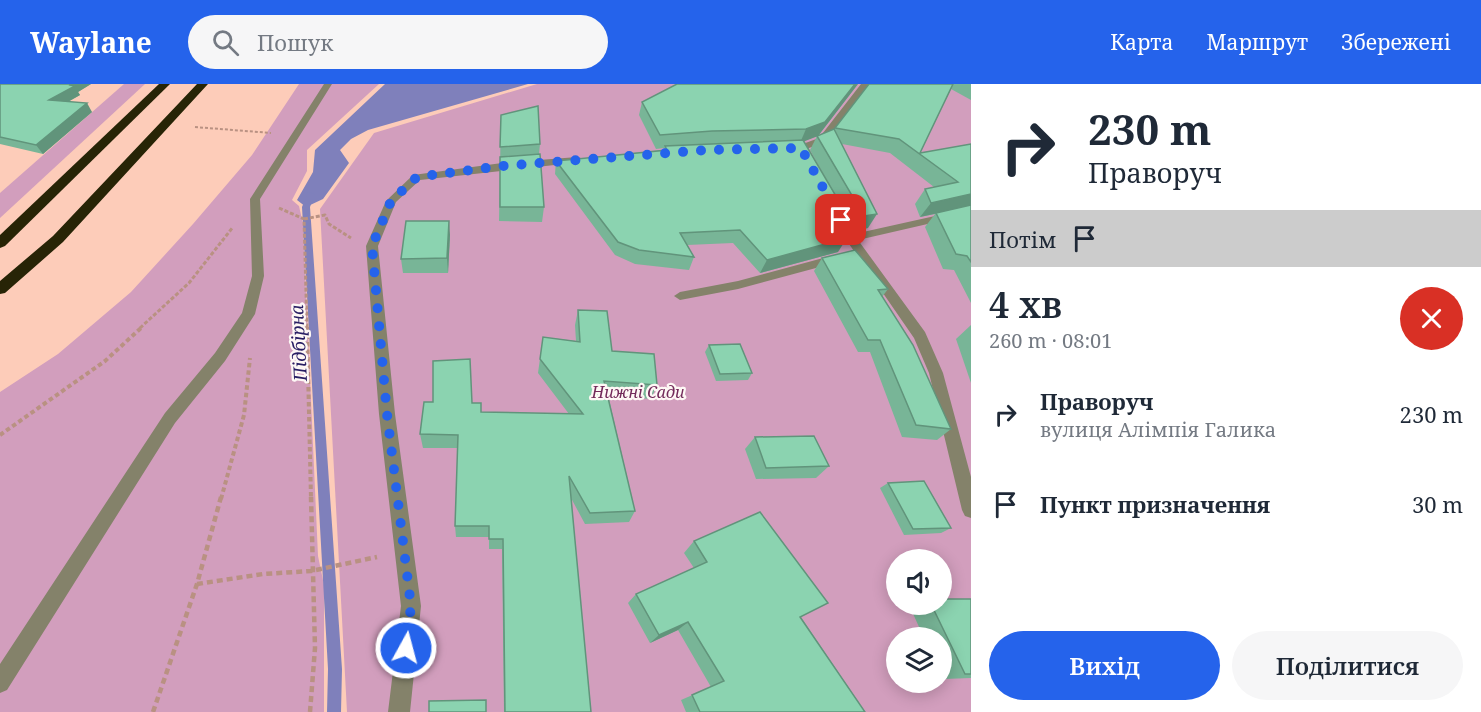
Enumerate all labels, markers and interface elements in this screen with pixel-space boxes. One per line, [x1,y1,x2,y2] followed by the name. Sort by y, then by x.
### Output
[188,15,608,69] search box
[30,23,152,61] text: Waylane
[209,26,242,59] icon: search
[257,27,333,57] text: Пошук
[1110,28,1173,56] text: Карта
[1206,28,1308,56] text: Маршрут
[1341,28,1451,56] text: Збережені
[1088,100,1212,157] text: 230 m
[989,108,1067,186] icon: right
[1088,154,1222,191] text: Праворуч
[815,194,866,245] pin
[824,203,857,236] icon: arrive
[1068,222,1101,255] icon: arrive
[989,224,1056,254] text: Потім
[989,280,1062,329] text: 4 хв
[1400,287,1463,350] button: close
[284,304,312,383] water label: Підбірна
[989,327,1112,354] text: 260 m · 08:01
[590,381,685,403] park label: Нижні Сади
[1040,386,1154,416] text: Праворуч
[989,398,1022,431] icon: right
[1400,399,1463,429] text: 230 m
[1040,416,1276,443] text: вулиця Алімпія Галика
[989,488,1022,521] icon: arrive
[1040,489,1270,519] text: Пункт призначення
[1412,489,1463,519] text: 30 m
[886,549,952,693] map controls
[886,549,952,615] button: sound
[374,616,438,680] position arrow
[886,627,952,693] button: layers
[989,631,1220,700] button: Вихід
[1232,631,1463,700] button: Поділитися

